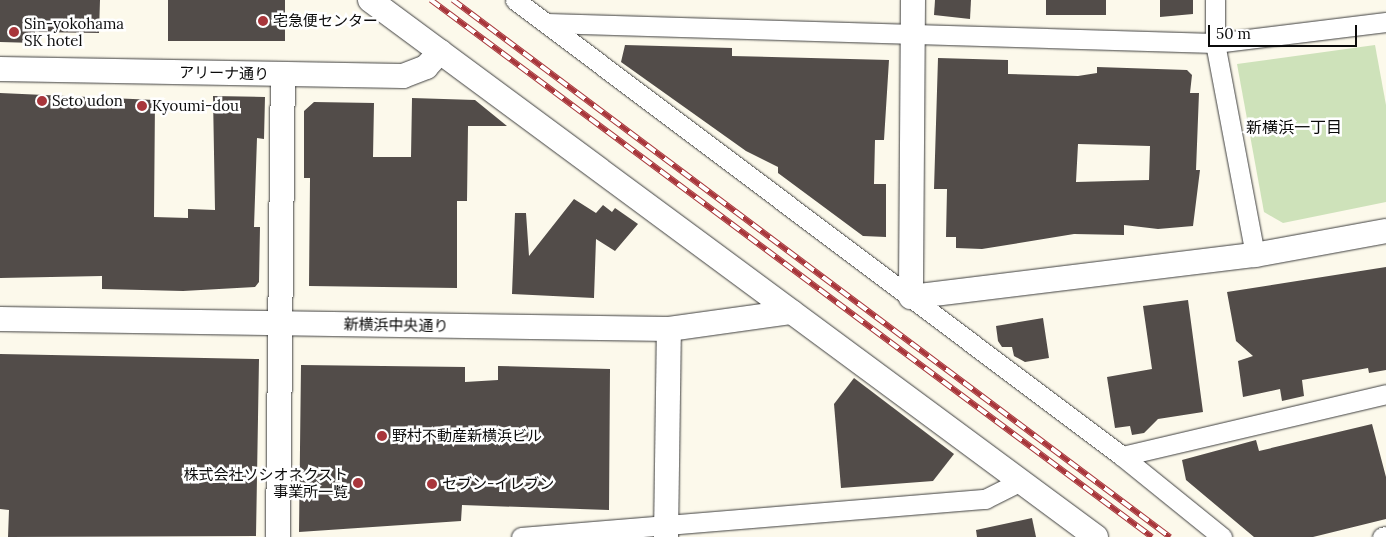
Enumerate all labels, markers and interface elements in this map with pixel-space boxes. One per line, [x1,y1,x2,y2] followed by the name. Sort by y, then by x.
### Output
[273,12,378,30] place label: 宅急便センター
[24,14,124,49] place label: Sin-yokohama SK hotel
[257,15,269,27] marker: 宅急便センター
[1211,15,1360,47] scale bar
[1216,24,1251,43] text: 50 m
[8,26,20,38] marker: Sin-yokohama SK hotel
[179,63,269,83] street label: アリーナ通り
[52,92,123,110] place label: Seto udon
[36,95,48,107] marker: Seto udon
[152,97,239,115] place label: Kyoumi-dou
[136,100,148,112] marker: Kyoumi-dou
[1246,117,1342,137] district label: 新横浜一丁目
[343,315,449,335] street label: 新横浜中央通り
[392,427,542,445] place label: 野村不動産新横浜ビル
[376,430,388,442] marker: 野村不動産新横浜ビル
[183,465,348,500] place label: 株式会社ソシオネクスト 事業所一覧
[442,475,554,493] place label: セブン-イレブン
[352,477,364,489] marker: 株式会社ソシオネクスト 事業所一覧
[426,478,438,490] marker: セブン-イレブン

